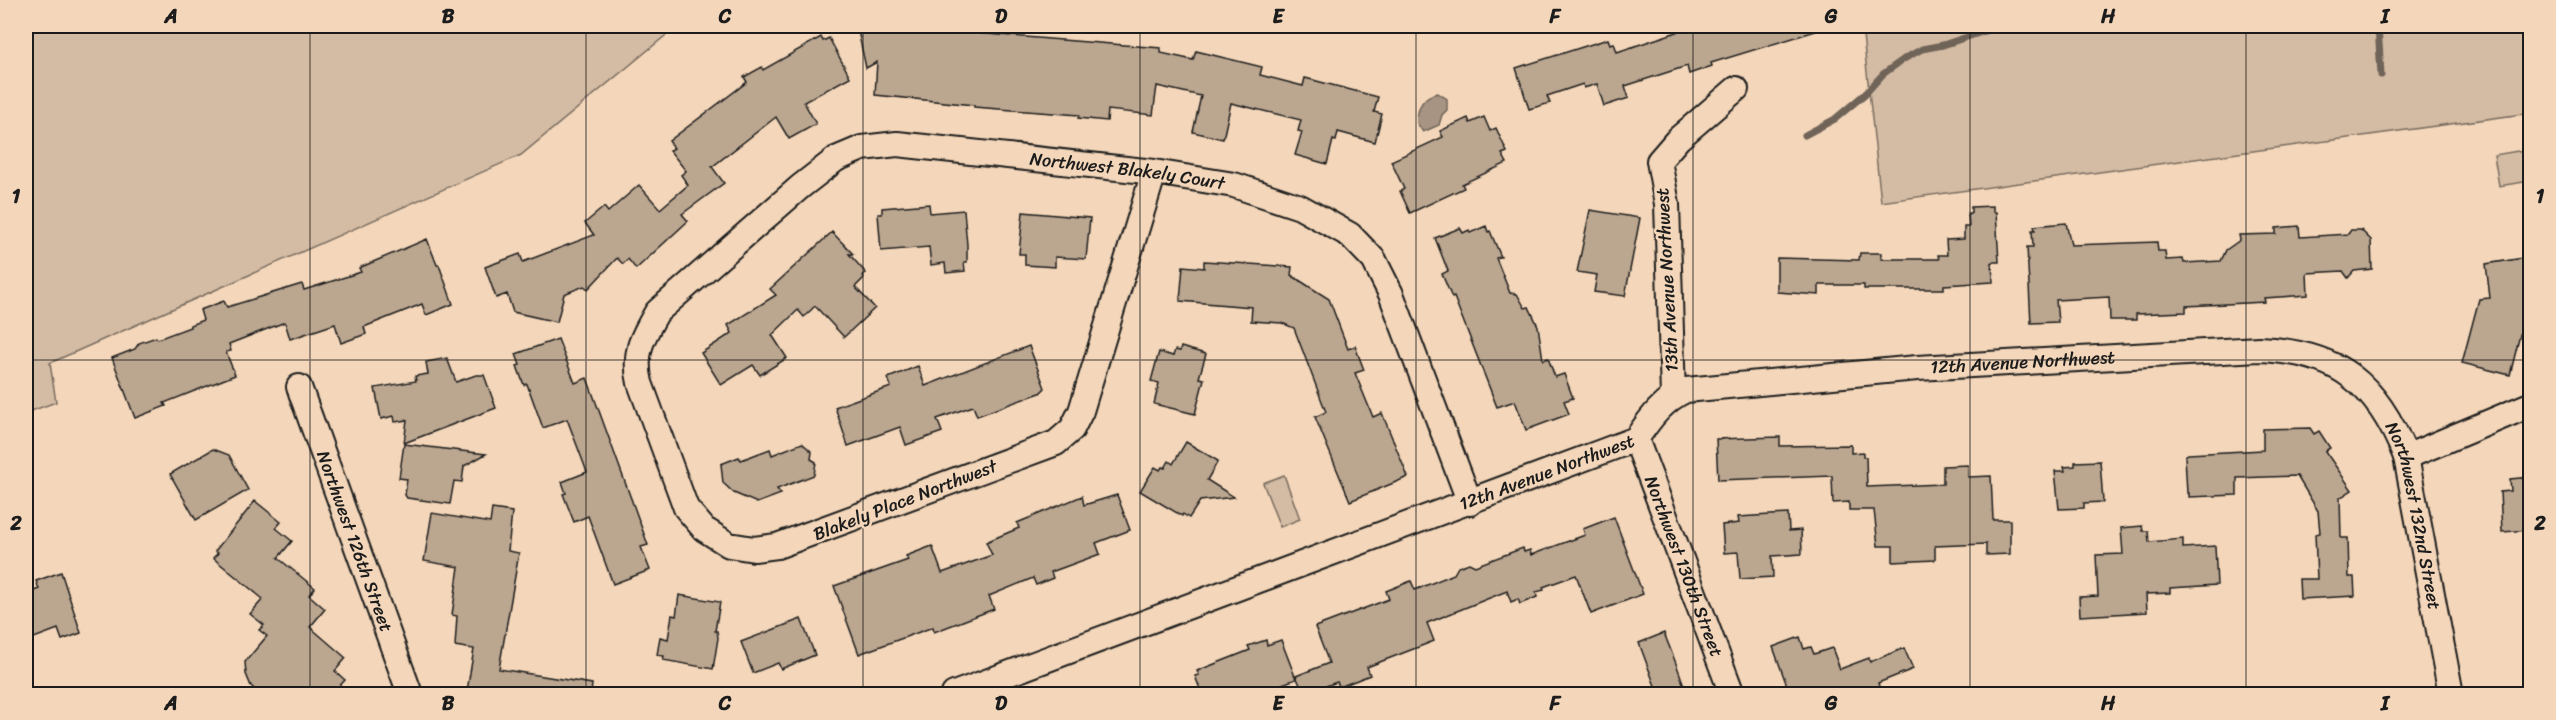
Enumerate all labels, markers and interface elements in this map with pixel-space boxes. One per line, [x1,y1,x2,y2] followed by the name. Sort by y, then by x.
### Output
[163,0,178,34] text: A
[442,0,455,34] text: B
[718,0,732,34] text: C
[995,0,1008,34] text: D
[1272,0,1285,34] text: E
[1549,0,1562,34] text: F
[1824,0,1838,34] text: G
[2100,0,2116,34] text: H
[2380,0,2391,34] text: I
[1028,143,1228,199] street label: Northwest Blakely Court
[12,179,21,214] text: 1
[2536,179,2545,214] text: 1
[1646,187,1688,373] street label: 13th Avenue Northwest
[1929,341,2116,383] street label: 12th Avenue Northwest
[2376,416,2451,613] street label: Northwest 132nd Street
[1455,425,1639,520] street label: 12th Avenue Northwest
[307,446,402,637] street label: Northwest 126th Street
[808,450,1002,550] street label: Blakely Place Northwest
[1635,471,1733,662] street label: Northwest 130th Street
[9,506,22,541] text: 2
[2533,506,2546,541] text: 2
[163,686,178,720] text: A
[442,686,455,720] text: B
[718,686,732,720] text: C
[995,686,1008,720] text: D
[1272,686,1285,720] text: E
[1549,686,1562,720] text: F
[1824,686,1838,720] text: G
[2100,686,2116,720] text: H
[2380,686,2391,720] text: I

